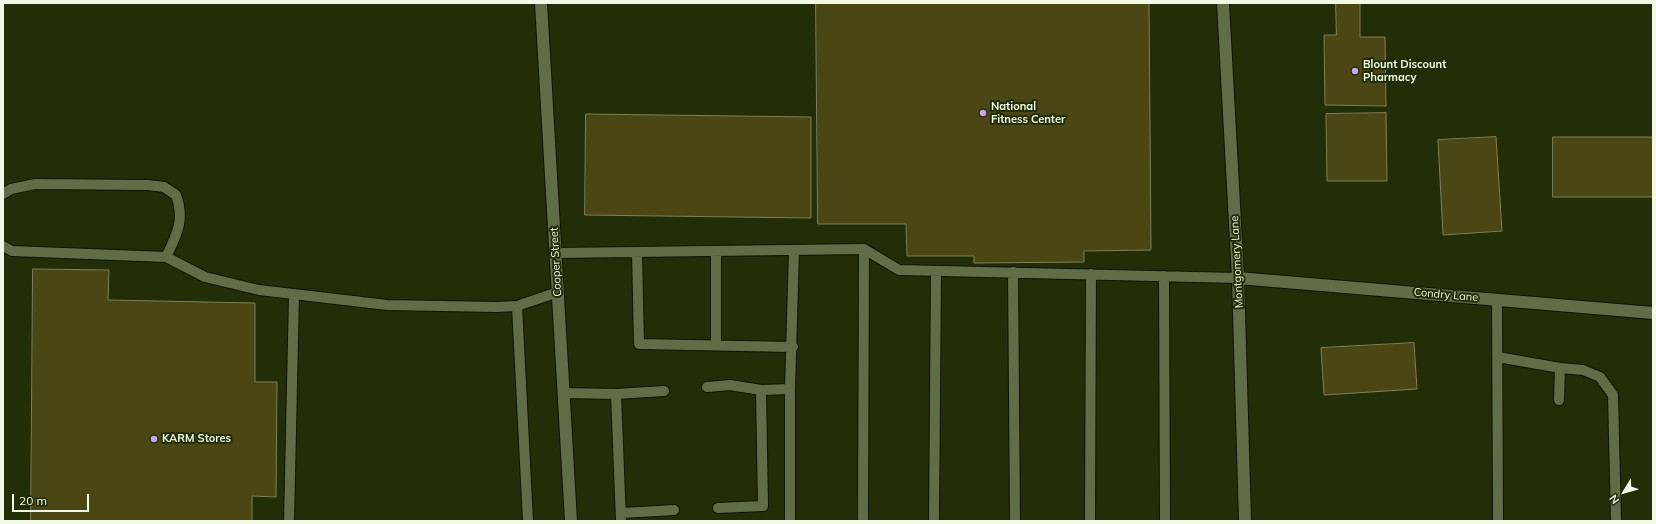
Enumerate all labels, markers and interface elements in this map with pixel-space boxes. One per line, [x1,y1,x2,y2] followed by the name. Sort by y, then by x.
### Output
[1363,58,1446,84] place label: Blount Discount Pharmacy
[1350,66,1360,76] marker: Blount Discount Pharmacy
[991,100,1065,126] place label: National Fitness Center
[978,108,988,118] marker: National Fitness Center
[1228,215,1246,309] street label: Montgomery Lane
[548,227,564,297] street label: Cooper Street
[1413,286,1479,304] street label: Condry Lane
[162,432,231,446] place label: KARM Stores
[149,434,159,444] marker: KARM Stores
[1604,472,1644,512] north arrow
[14,486,91,512] scale bar
[1606,492,1623,507] text: N
[19,493,47,508] text: 20 m

